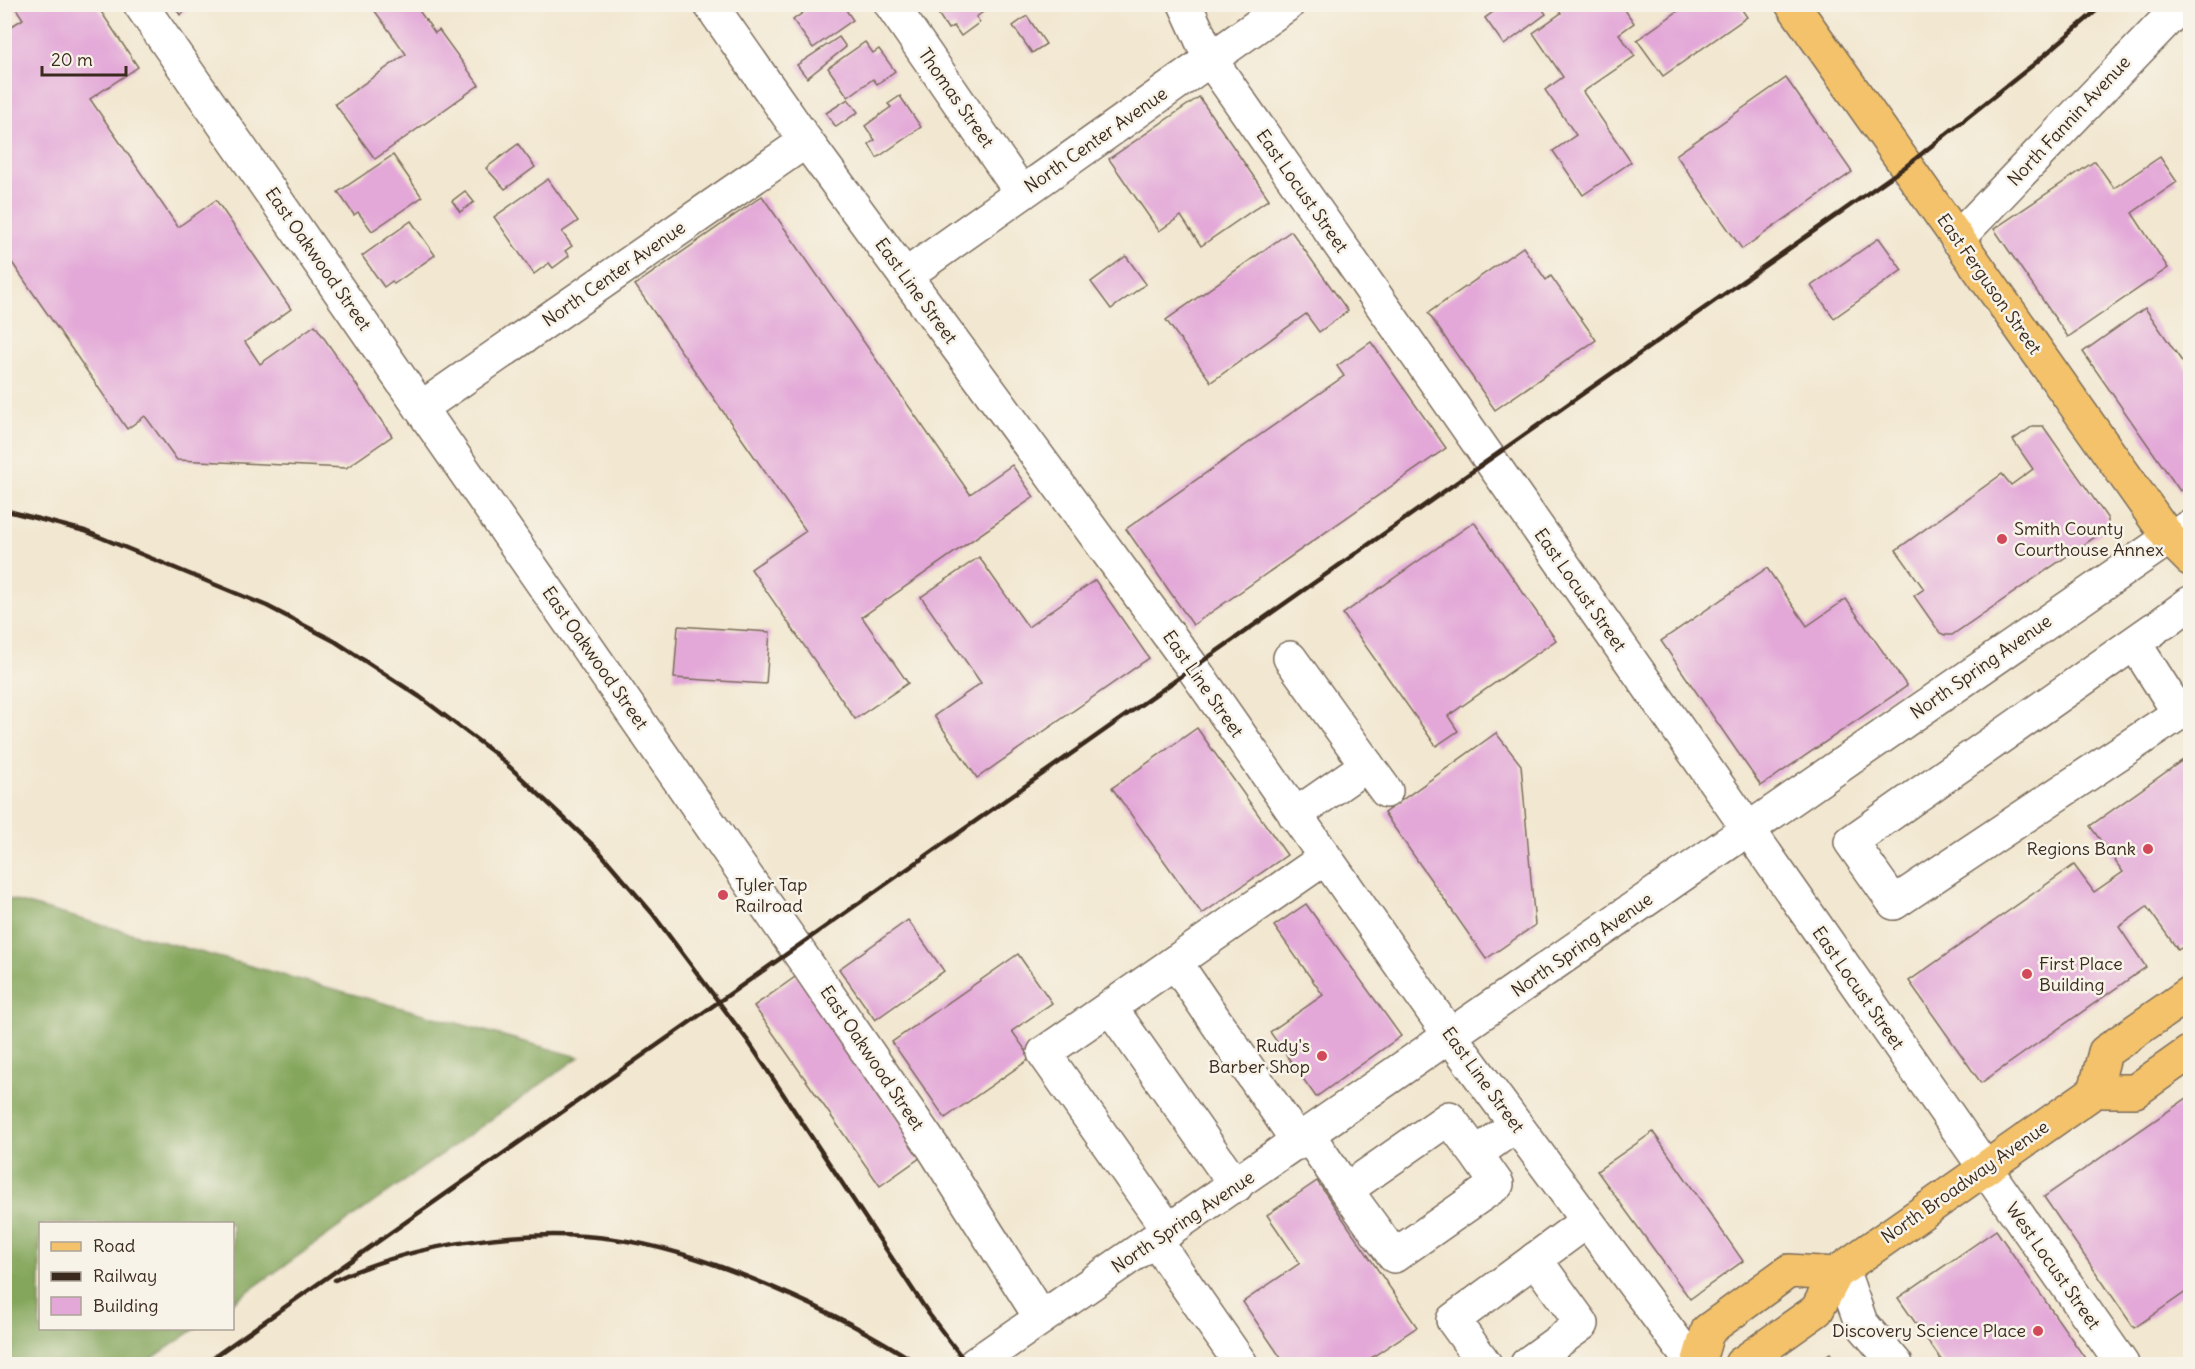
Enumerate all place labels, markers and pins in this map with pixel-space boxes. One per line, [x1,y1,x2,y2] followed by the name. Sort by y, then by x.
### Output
[2014,517,2164,561] place label: Smith County Courthouse Annex
[1995,532,2009,546] marker: Smith County Courthouse Annex
[2026,837,2136,860] place label: Regions Bank
[2141,842,2155,856] marker: Regions Bank
[735,873,808,917] place label: Tyler Tap Railroad
[716,888,730,902] marker: Tyler Tap Railroad
[2039,952,2123,996] place label: First Place Building
[2020,967,2034,981] marker: First Place Building
[1209,1034,1310,1078] place label: Rudy's Barber Shop
[1315,1049,1329,1063] marker: Rudy's Barber Shop
[1832,1319,2026,1342] place label: Discovery Science Place
[2031,1324,2045,1338] marker: Discovery Science Place

